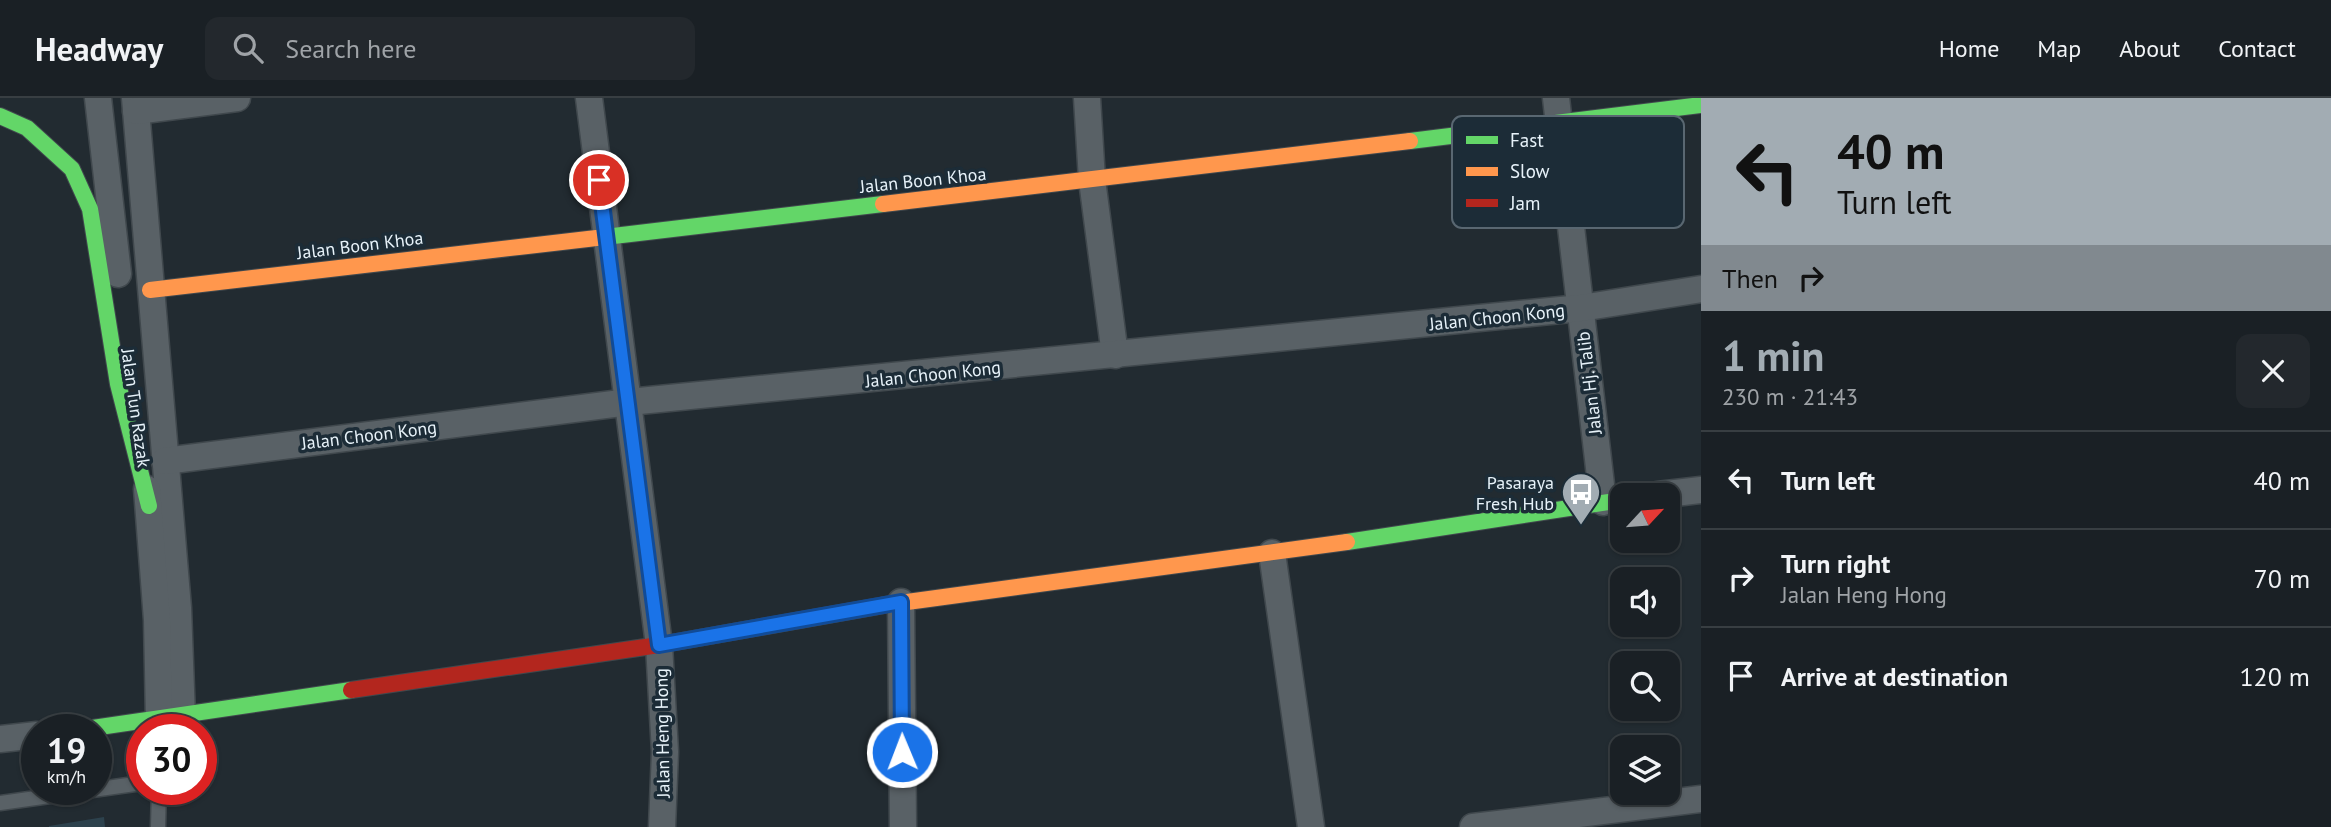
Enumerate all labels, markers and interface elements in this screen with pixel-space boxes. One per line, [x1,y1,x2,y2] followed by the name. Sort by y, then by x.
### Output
[205,17,695,80] search box
[35,27,163,70] text: Headway
[229,29,267,67] icon: search
[285,32,416,65] text: Search here
[1939,33,1999,64] text: Home
[2037,33,2081,64] text: Map
[2119,33,2180,64] text: About
[2218,33,2296,64] text: Contact
[1452,116,1684,228] legend
[1837,119,1944,183] text: 40 m
[1722,126,1813,217] icon: left
[1510,128,1544,152] text: Fast
[569,150,629,210] pin
[1510,159,1550,183] text: Slow
[580,161,618,199] icon: arrive
[858,162,987,198] street label: Jalan Boon Khoa
[1837,181,1952,223] text: Turn left
[1509,191,1540,215] text: Jam
[295,226,424,264] street label: Jalan Boon Khoa
[1792,259,1830,297] icon: right
[1722,262,1778,295] text: Then
[1427,298,1566,336] street label: Jalan Choon Kong
[1722,328,1824,383] text: 1 min
[1571,330,1607,437] street label: Jalan Hj. Talib
[2236,334,2310,408] button: close
[116,346,156,469] street label: Jalan Tun Razak
[863,355,1002,393] street label: Jalan Choon Kong
[1722,382,1858,411] text: 230 m · 21:43
[299,415,438,455] street label: Jalan Choon Kong
[1722,461,1760,499] icon: left
[1781,464,1875,497] text: Turn left
[2254,464,2310,497] text: 40 m
[1476,471,1554,515] place label: Pasaraya Fresh Hub
[1560,471,1602,526] bus stop icon: Pasaraya Fresh Hub
[1610,483,1680,553] north arrow
[1610,483,1680,805] map controls
[1781,547,1890,580] text: Turn right
[1722,559,1760,597] icon: right
[2254,562,2310,595] text: 70 m
[1610,567,1680,637] button: sound
[1781,580,1947,609] text: Jalan Heng Hong
[1610,651,1680,721] button: search
[1722,657,1760,695] icon: arrive
[1781,660,2008,693] text: Arrive at destination
[2239,660,2310,693] text: 120 m
[649,668,675,799] street label: Jalan Heng Hong
[126,714,217,805] speed limit sign: 30
[865,715,939,789] position arrow
[47,727,86,773] text: 19
[1610,735,1680,805] button: layers
[47,765,86,788] text: km/h

